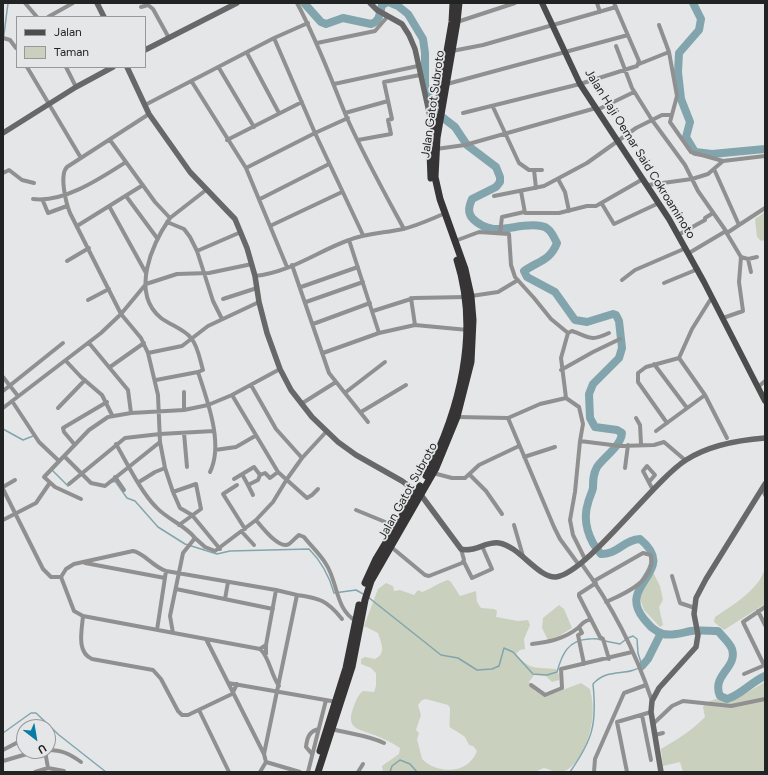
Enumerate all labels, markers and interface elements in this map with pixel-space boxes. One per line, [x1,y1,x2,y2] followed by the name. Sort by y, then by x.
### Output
[16,16,146,68] legend
[54,25,82,39] text: Jalan
[54,45,89,59] text: Taman
[418,49,448,159] street label: Jalan Gatot Subroto
[582,67,698,241] street label: Jalan Haji Oemar Said Cokroaminoto
[375,440,441,542] street label: Jalan Gatot Subroto
[16,719,56,759] north arrow
[35,741,49,756] text: U

